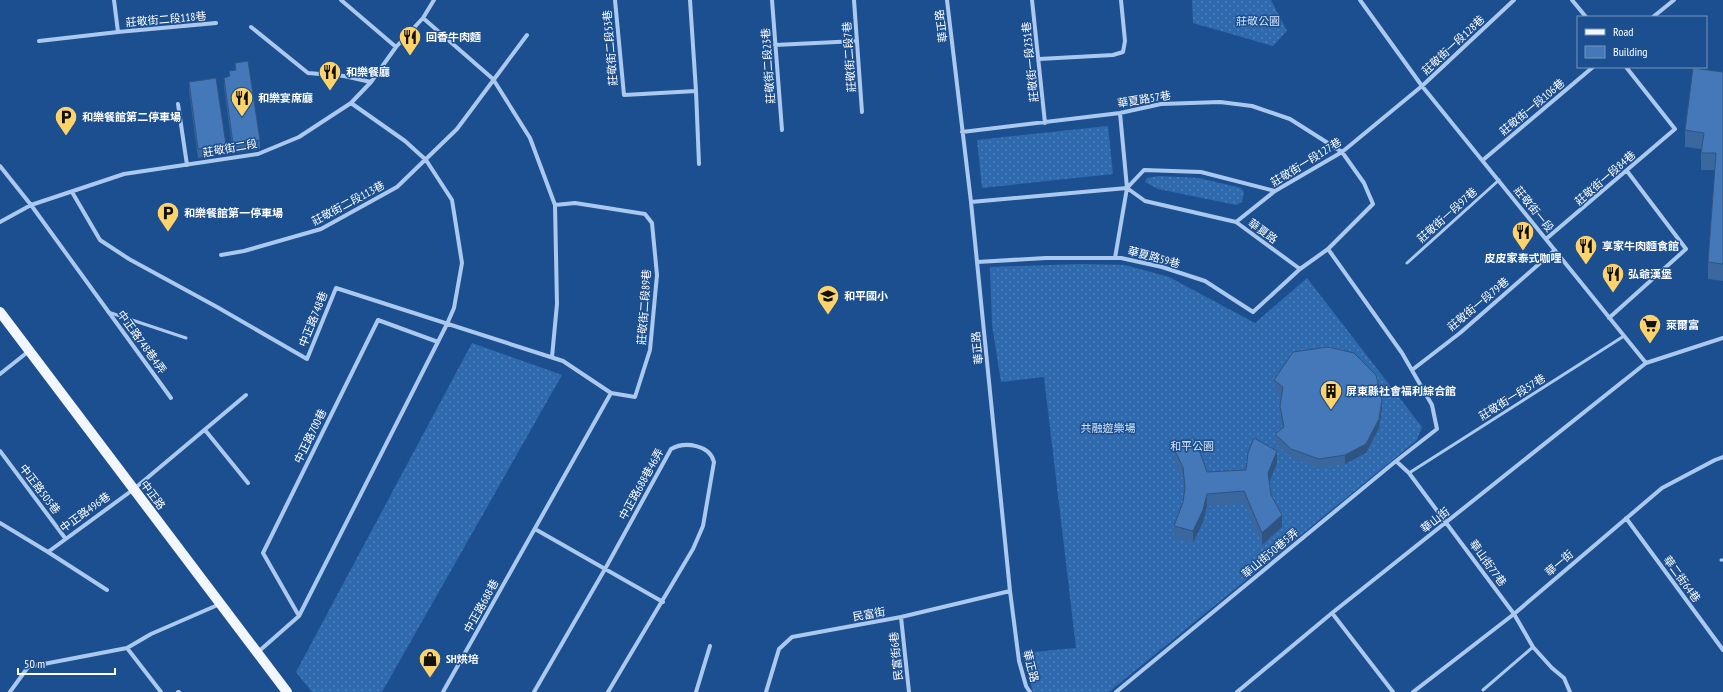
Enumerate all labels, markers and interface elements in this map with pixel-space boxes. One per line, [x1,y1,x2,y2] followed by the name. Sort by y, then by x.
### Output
[125,9,207,29] street label: 莊敬街二段118巷
[932,9,950,43] street label: 華正路
[600,10,620,86] street label: 莊敬街二段53巷
[1419,12,1487,78] street label: 莊敬街一段128巷
[1236,14,1280,28] park label: 莊敬公園
[1577,16,1707,68] legend
[840,21,858,93] street label: 莊敬街二段7巷
[1019,21,1041,103] street label: 莊敬街一段231巷
[397,24,423,57] restaurant icon: 回香牛肉麵
[1613,24,1633,39] text: Road
[758,28,778,104] street label: 莊敬街二段23巷
[426,30,481,44] place label: 回香牛肉麵
[1613,44,1648,59] text: Building
[317,59,343,92] restaurant icon: 和樂餐廳
[346,65,390,79] place label: 和樂餐廳
[1497,76,1567,138] street label: 莊敬街一段106巷
[229,85,255,118] restaurant icon: 和樂宴席廳
[1116,88,1172,110] street label: 華夏路57巷
[258,91,313,105] place label: 和樂宴席廳
[53,104,79,137] parking icon: 和樂餐館第二停車場
[82,110,181,124] place label: 和樂餐館第二停車場
[1268,135,1344,189] street label: 莊敬街一段127巷
[202,136,258,160] street label: 莊敬街二段
[1572,148,1638,208] street label: 莊敬街一段84巷
[309,178,387,228] street label: 莊敬街二段113巷
[1511,183,1557,235] street label: 莊敬街一段
[1414,184,1480,246] street label: 莊敬街一段97巷
[155,200,181,233] parking icon: 和樂餐館第一停車場
[184,206,283,220] place label: 和樂餐館第一停車場
[1246,216,1280,246] street label: 華夏路
[1510,219,1536,252] restaurant icon: 皮皮家泰式咖哩
[1573,233,1599,266] restaurant icon: 享家牛肉麵食館
[1602,239,1679,253] place label: 享家牛肉麵食館
[1126,243,1182,271] street label: 華夏路59巷
[1485,251,1562,265] place label: 皮皮家泰式咖哩
[1600,261,1626,294] restaurant icon: 弘爺漢堡
[1628,267,1672,281] place label: 弘爺漢堡
[634,269,654,345] street label: 莊敬街二段89巷
[1444,274,1512,334] street label: 莊敬街一段79巷
[815,283,841,316] school or university icon: 和平國小
[295,289,331,349] street label: 中正路748巷
[844,289,888,303] place label: 和平國小
[114,308,170,376] street label: 中正路748巷4弄
[1637,312,1663,345] supermarket icon: 萊爾富
[1666,318,1699,332] place label: 萊爾富
[968,331,986,365] street label: 華正路
[1476,371,1548,423] street label: 莊敬街一段57巷
[1318,378,1344,411] building icon: 屏東縣社會福利綜合館
[1346,384,1456,398] place label: 屏東縣社會福利綜合館
[291,406,329,466] street label: 中正路700巷
[1081,421,1136,435] park label: 共融遊樂場
[1170,439,1214,453] park label: 和平公園
[616,446,666,522] street label: 中正路688巷46弄
[17,461,63,517] street label: 中正路505巷
[137,478,169,512] street label: 中正路
[57,489,113,535] street label: 中正路496巷
[1418,504,1452,536] street label: 華山街
[1239,525,1301,581] street label: 華山街50巷5弄
[1466,537,1510,589] street label: 華山街77巷
[1542,547,1576,579] street label: 華一街
[1660,553,1704,605] street label: 華二街64巷
[461,577,501,635] street label: 中正路688巷
[852,604,886,624] street label: 民富街
[886,631,906,681] street label: 民富街6巷
[417,646,443,679] shop icon: SH烘培
[1020,648,1042,684] street label: 華正路
[18,650,115,676] scale bar
[446,652,479,666] place label: SH烘培
[24,656,45,671] text: 50 m

